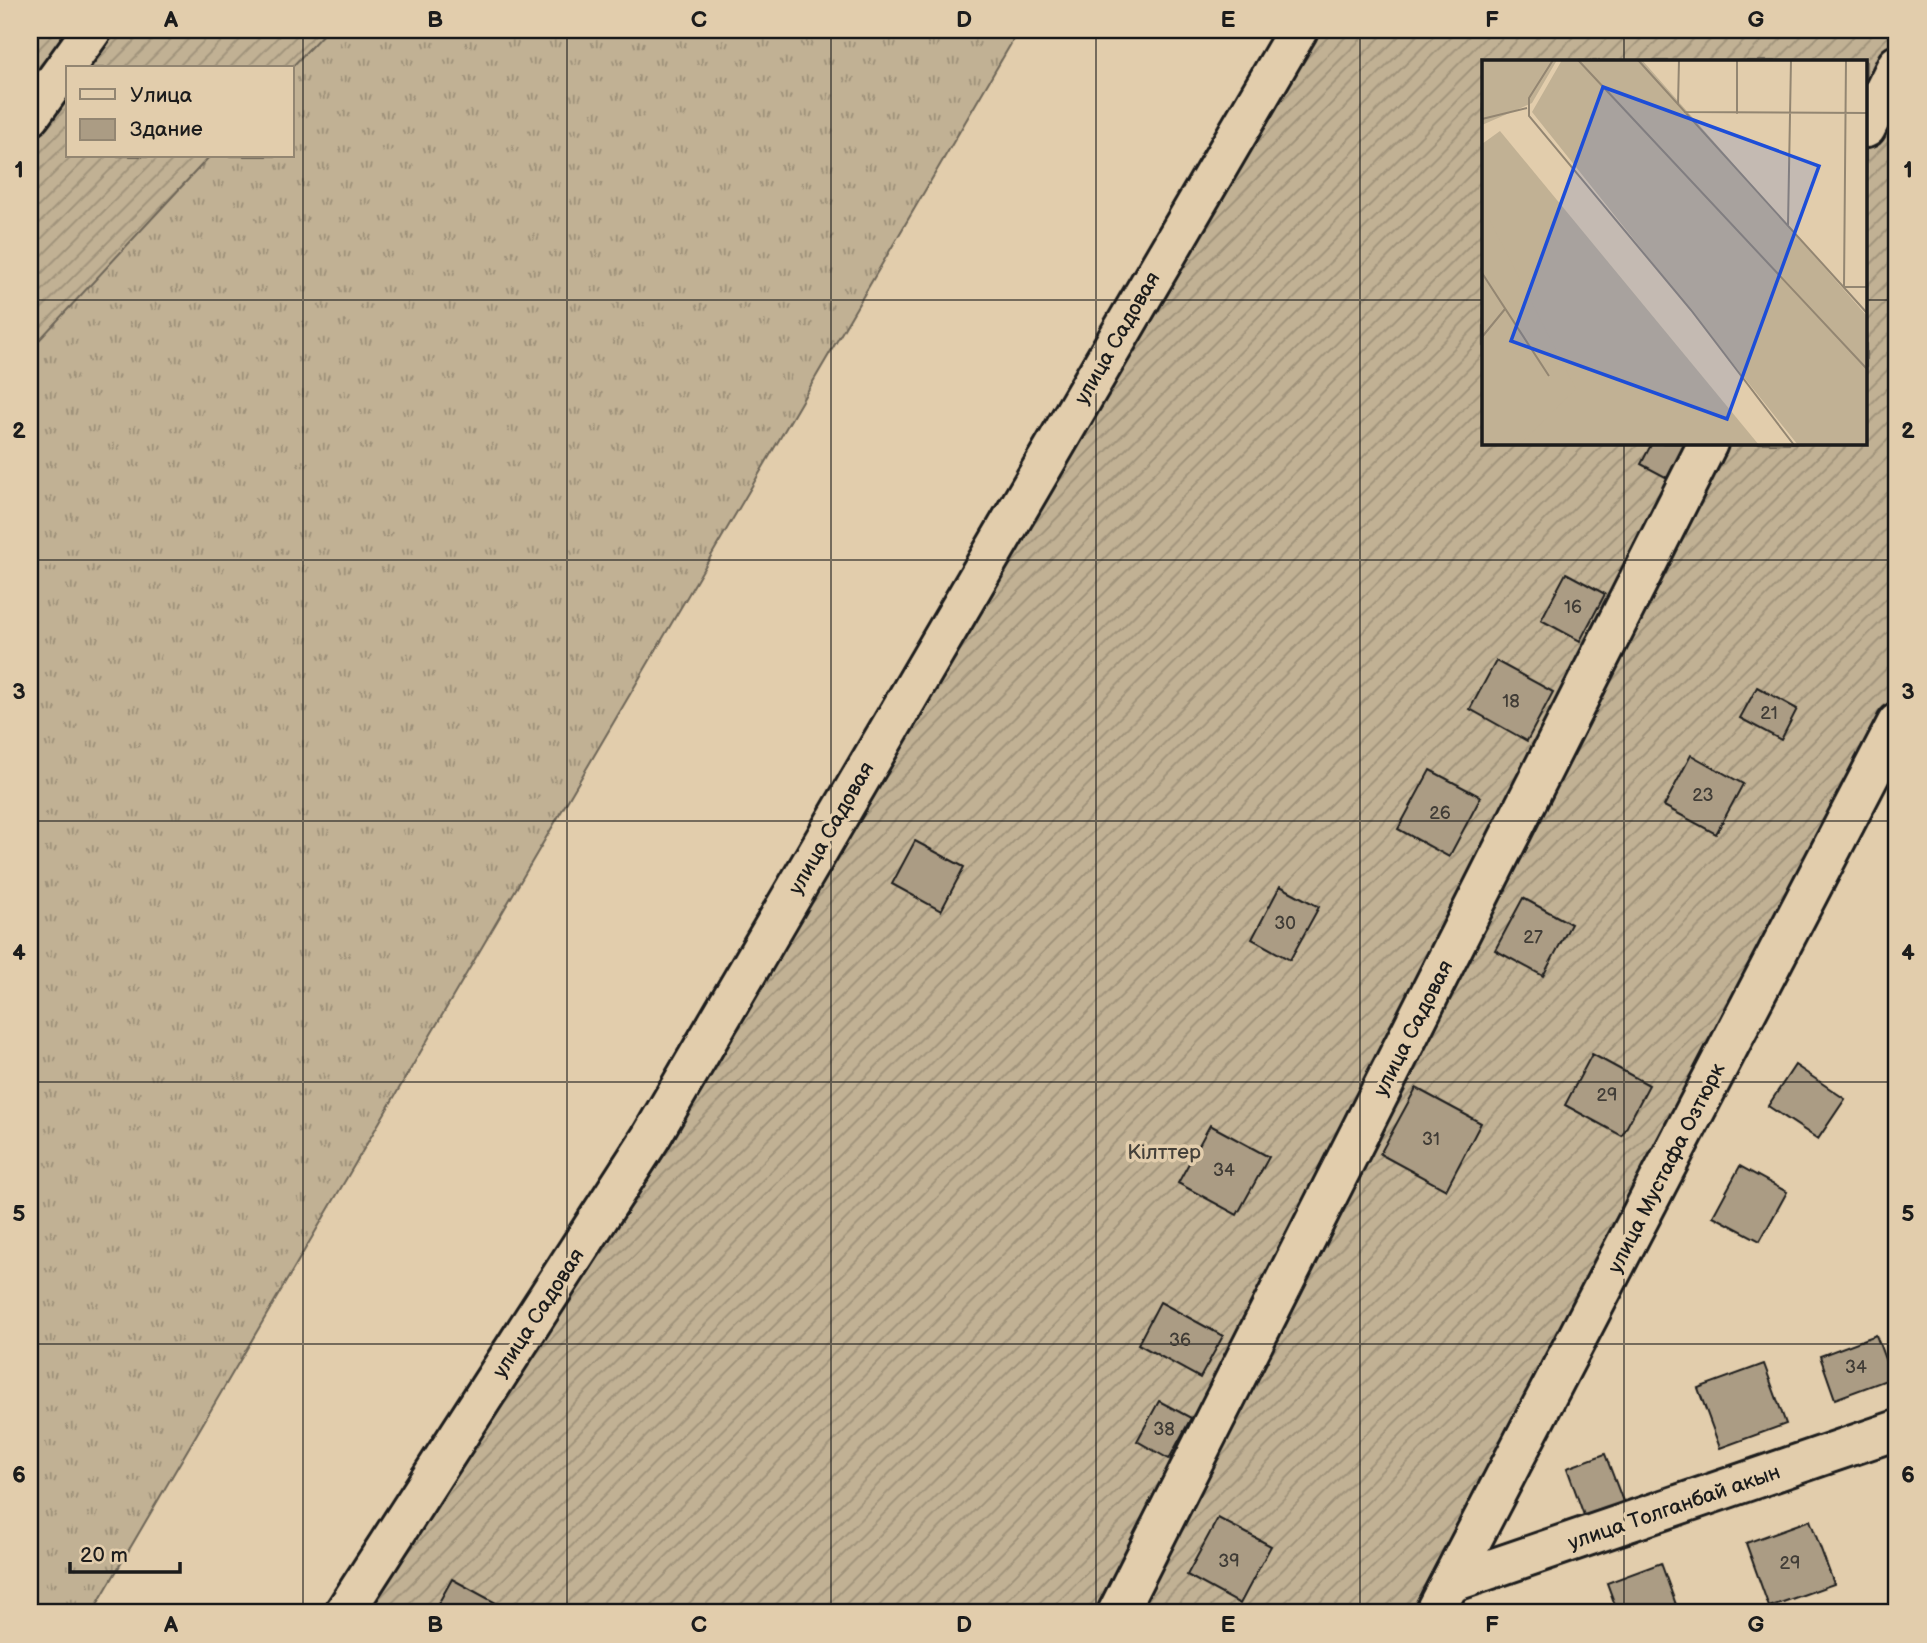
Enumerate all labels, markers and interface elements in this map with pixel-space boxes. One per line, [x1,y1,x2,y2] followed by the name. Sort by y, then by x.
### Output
[163,6,179,34] text: A
[427,6,443,34] text: B
[691,6,707,34] text: C
[956,6,972,34] text: D
[1221,6,1236,34] text: E
[1485,6,1499,34] text: F
[1748,6,1765,34] text: G
[1482,60,1868,444] inset map
[66,66,294,158] legend
[130,83,193,108] text: Улица
[130,117,203,142] text: Здание
[14,156,24,184] text: 1
[1903,156,1913,184] text: 1
[1069,267,1166,409] street label: улица Садовая
[12,417,26,445] text: 2
[1901,417,1915,445] text: 2
[1564,597,1582,618] house number: 16
[12,678,26,706] text: 3
[1901,678,1915,706] text: 3
[1502,691,1520,712] house number: 18
[1760,703,1778,724] house number: 21
[783,757,880,899] street label: улица Садовая
[1692,785,1714,806] house number: 23
[1429,803,1451,824] house number: 26
[1274,913,1296,934] house number: 30
[1523,927,1543,948] house number: 27
[12,939,26,967] text: 4
[1901,939,1915,967] text: 4
[1368,956,1458,1100] street label: улица Садовая
[1603,1059,1730,1277] street label: улица Мустафа Озтюрк
[1596,1085,1618,1106] house number: 29
[1422,1129,1440,1150] house number: 31
[1127,1140,1201,1165] park label: Кілттер
[1213,1160,1235,1181] house number: 34
[12,1200,26,1228] text: 5
[1901,1200,1915,1228] text: 5
[487,1244,590,1383] street label: улица Садовая
[1169,1330,1191,1351] house number: 36
[1845,1357,1867,1378] house number: 34
[1153,1419,1175,1440] house number: 38
[1565,1459,1784,1556] street label: улица Толганбай акын
[12,1461,26,1489] text: 6
[1901,1461,1915,1489] text: 6
[70,1531,180,1575] scale bar
[80,1543,128,1568] text: 20 m
[1218,1551,1240,1572] house number: 39
[1779,1553,1801,1574] house number: 29
[163,1611,179,1639] text: A
[427,1611,443,1639] text: B
[691,1611,707,1639] text: C
[956,1611,972,1639] text: D
[1221,1611,1236,1639] text: E
[1485,1611,1499,1639] text: F
[1748,1611,1765,1639] text: G

